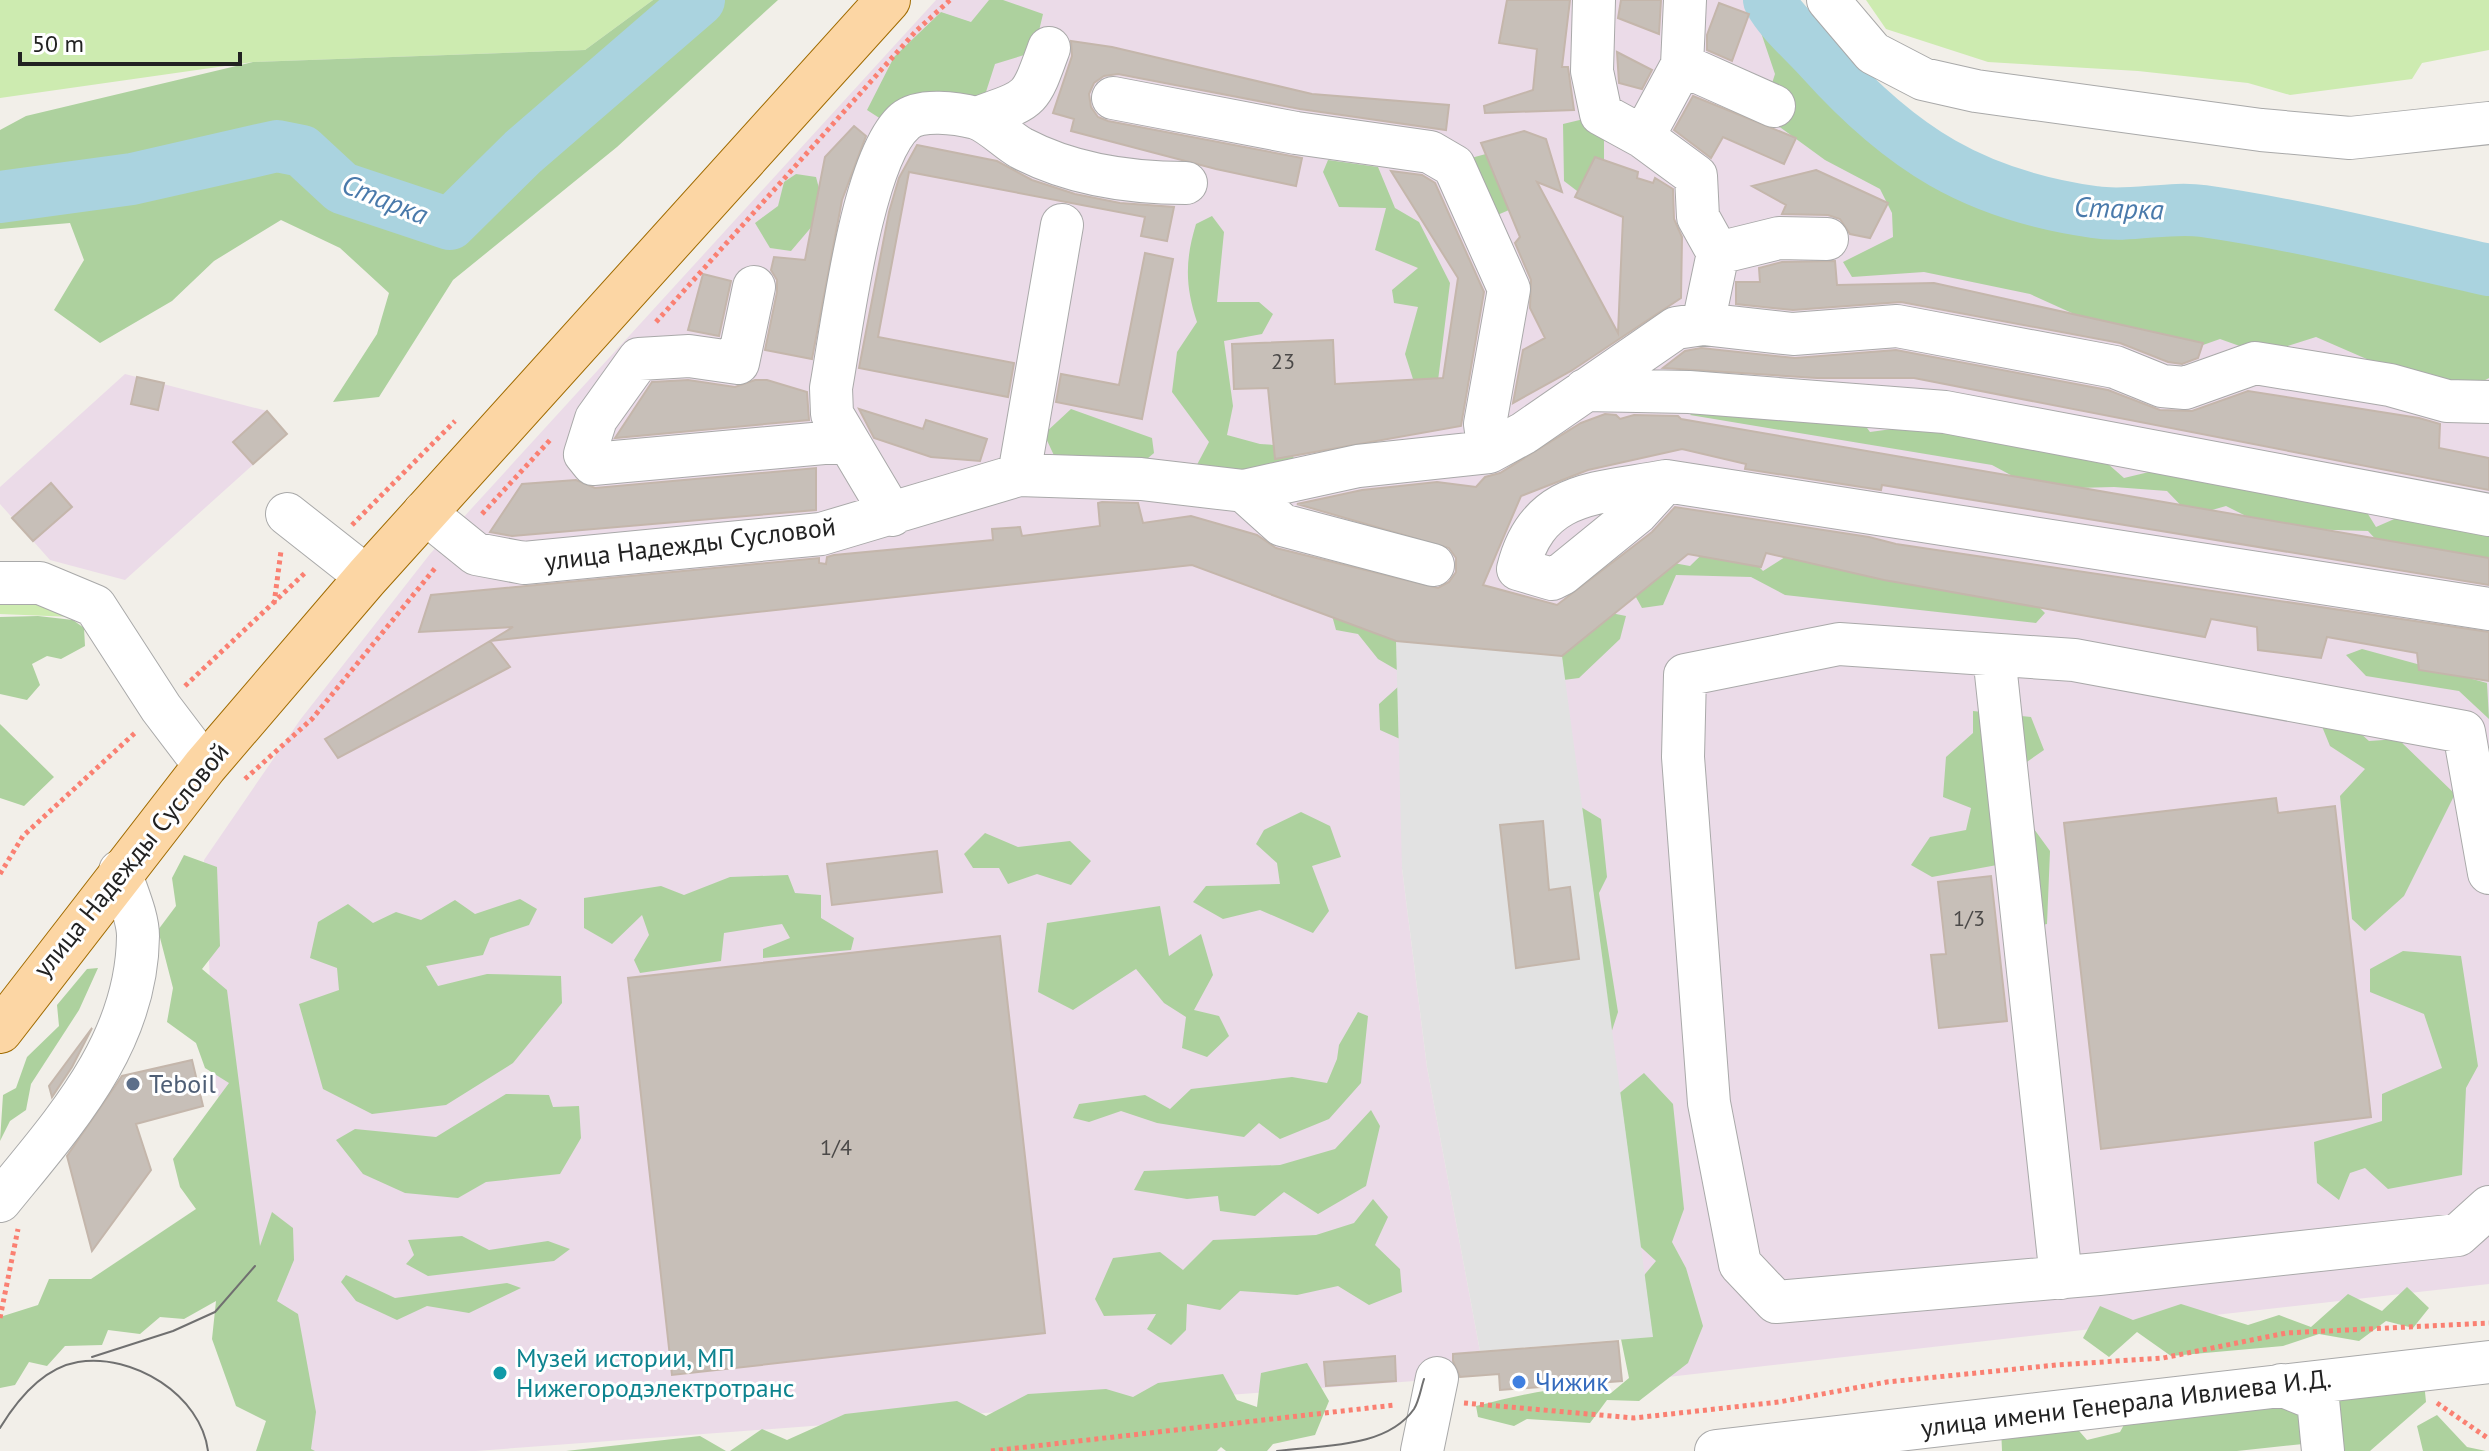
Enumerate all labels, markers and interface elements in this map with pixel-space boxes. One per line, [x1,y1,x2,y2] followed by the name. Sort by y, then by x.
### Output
[20,16,240,66] scale bar
[32,28,84,59] text: 50 m
[337,165,434,233] water label: Старка
[2074,187,2165,228] water label: Старка
[1271,347,1295,375] house number: 23
[542,509,837,578] street label: улица Надежды Сусловой
[26,735,236,984] street label: улица Надежды Сусловой
[1953,904,1985,932] house number: 1/3
[149,1067,216,1100] place label: Teboil
[124,1075,142,1093] marker: Teboil
[820,1133,852,1161] house number: 1/4
[516,1341,795,1404] place label: Музей истории, МП Нижегородэлектротранс
[1919,1361,2333,1444] street label: улица имени Генерала Ивлиева И.Д.
[491,1364,509,1382] marker: Музей истории, МП Нижегородэлектротранс
[1535,1365,1609,1398] place label: Чижик
[1510,1373,1528,1391] marker: Чижик

